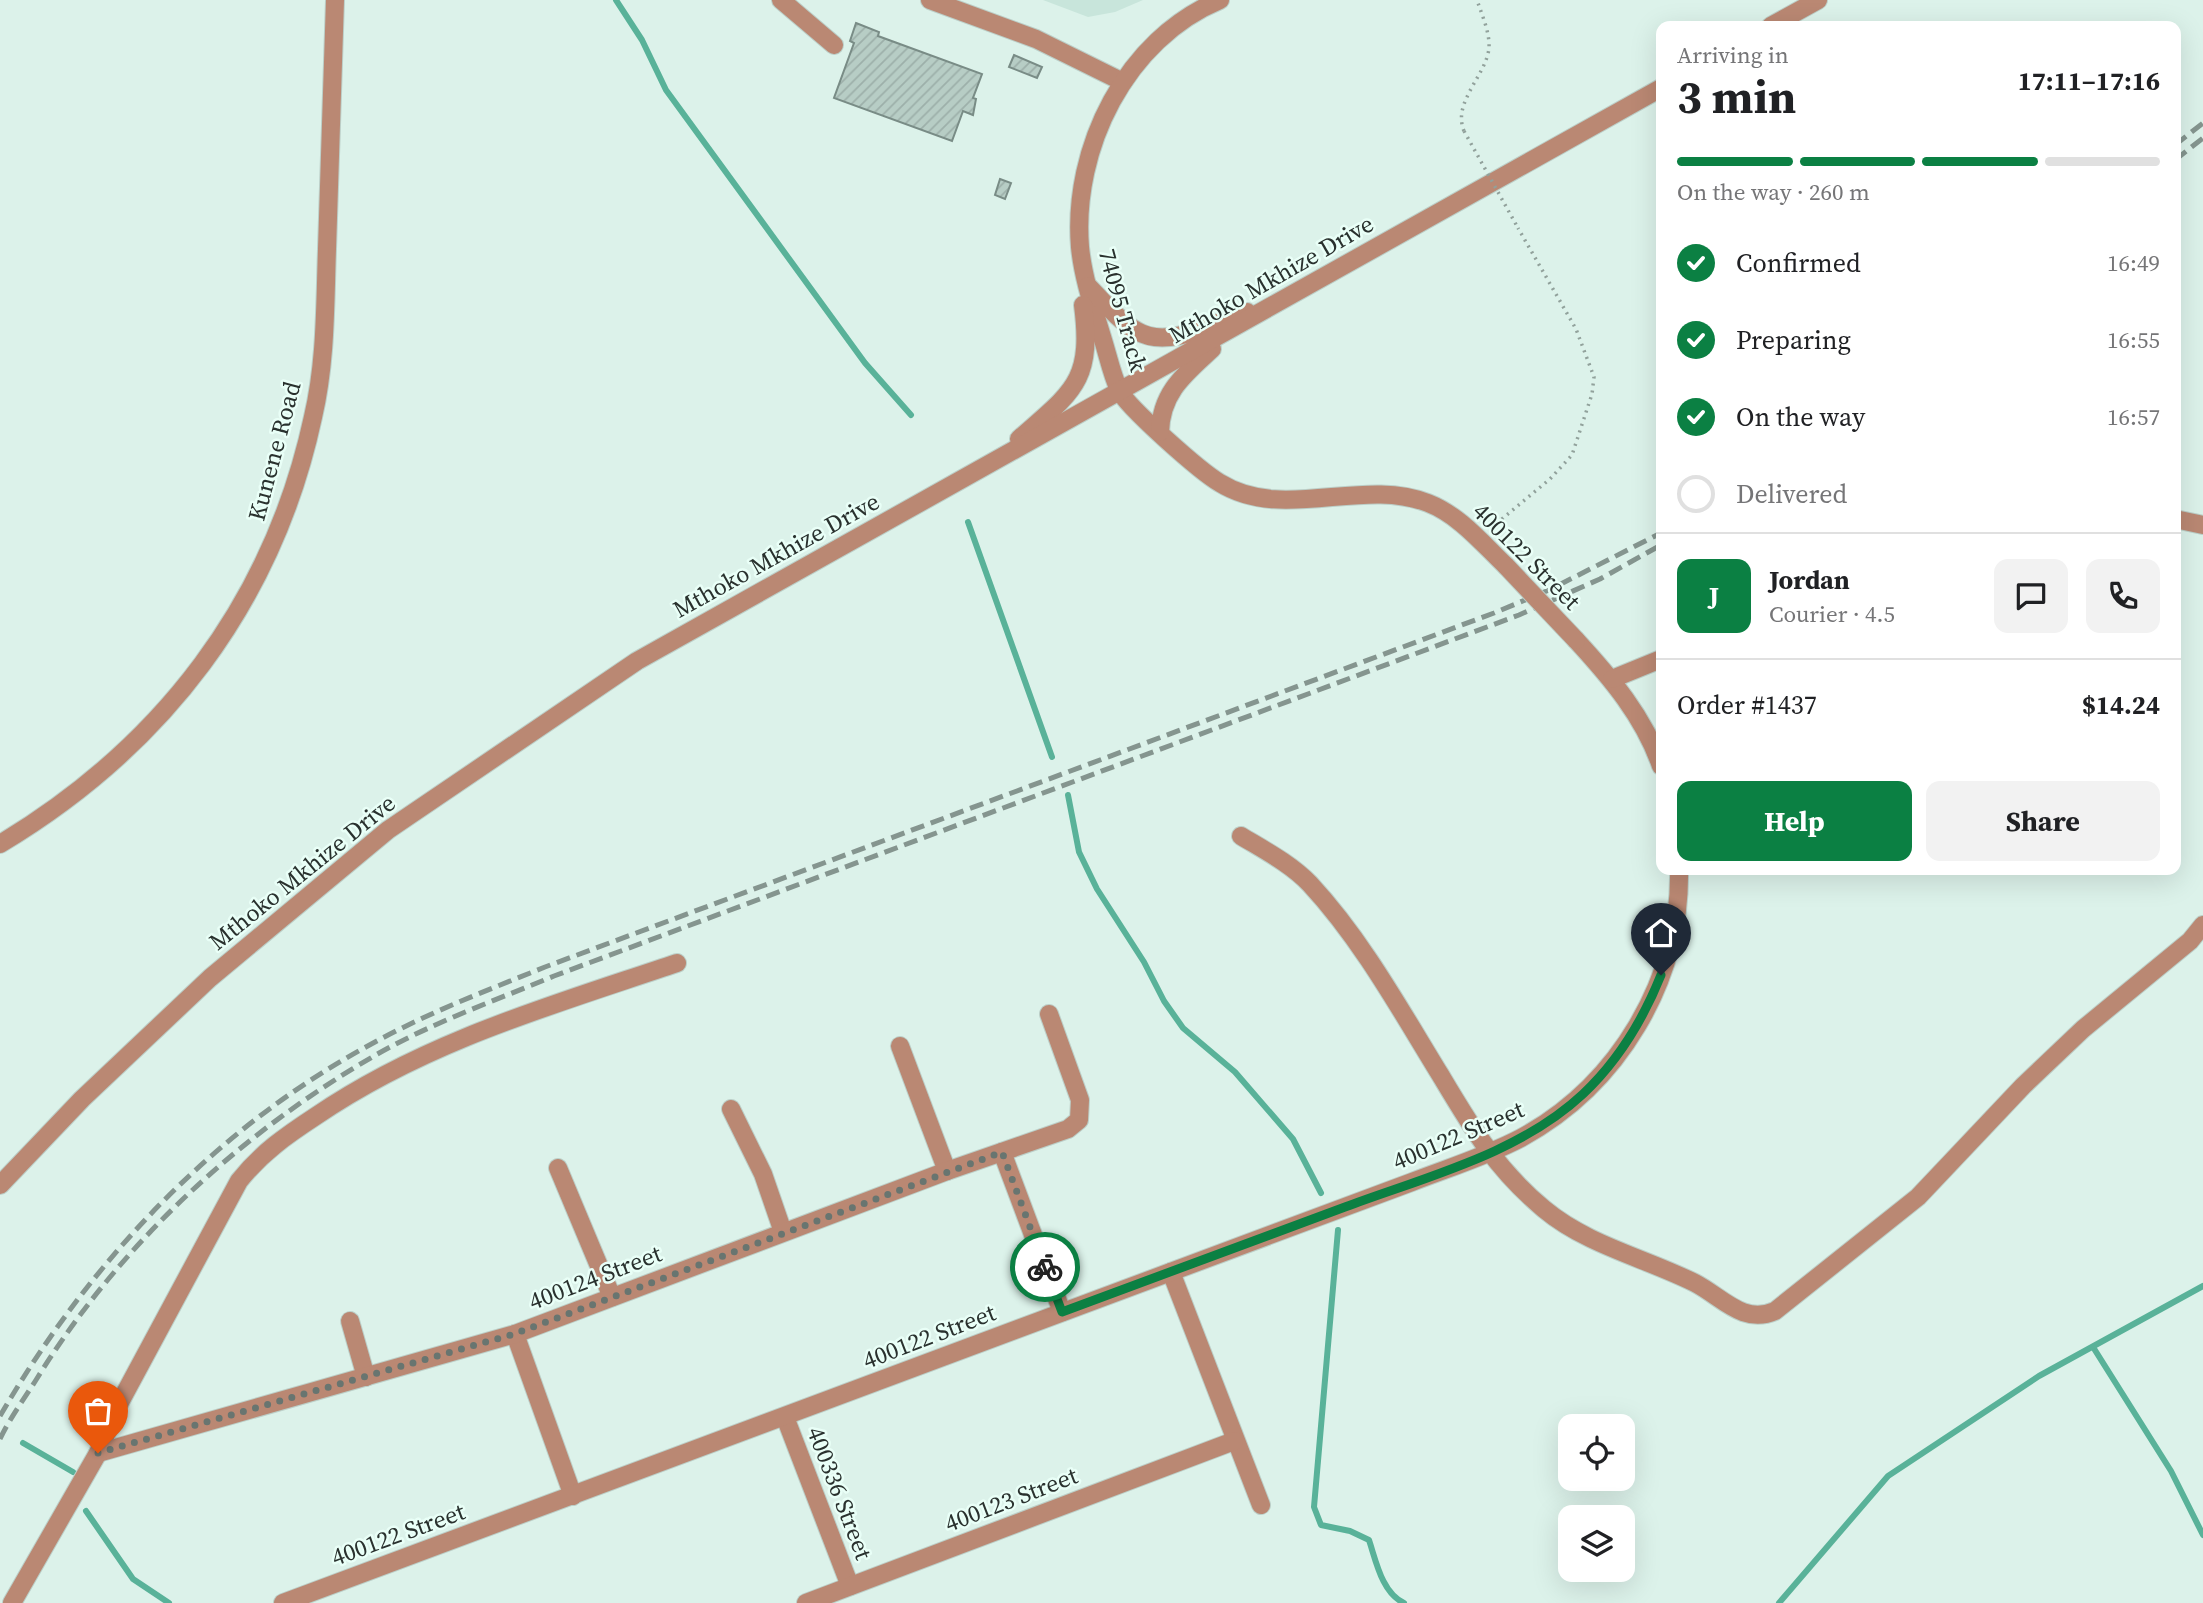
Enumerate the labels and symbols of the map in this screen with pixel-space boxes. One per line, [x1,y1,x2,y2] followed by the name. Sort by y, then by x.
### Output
[1163,207,1379,351] street label: Mthoko Mkhize Drive
[1091,245,1155,376] street label: 74095 Track
[240,377,309,524] street label: Kunene Road
[667,485,885,625] street label: Mthoko Mkhize Drive
[1466,495,1588,617] street label: 400122 Street
[202,786,402,958] street label: Mthoko Mkhize Drive
[1631,903,1691,975] pin
[1387,1092,1529,1177] street label: 400122 Street
[1010,1232,1080,1302] courier
[524,1237,666,1317] street label: 400124 Street
[858,1296,1000,1376] street label: 400122 Street
[68,1381,128,1453] pin
[800,1422,880,1564] street label: 400336 Street
[940,1459,1082,1539] street label: 400123 Street
[327,1495,469,1573] street label: 400122 Street

